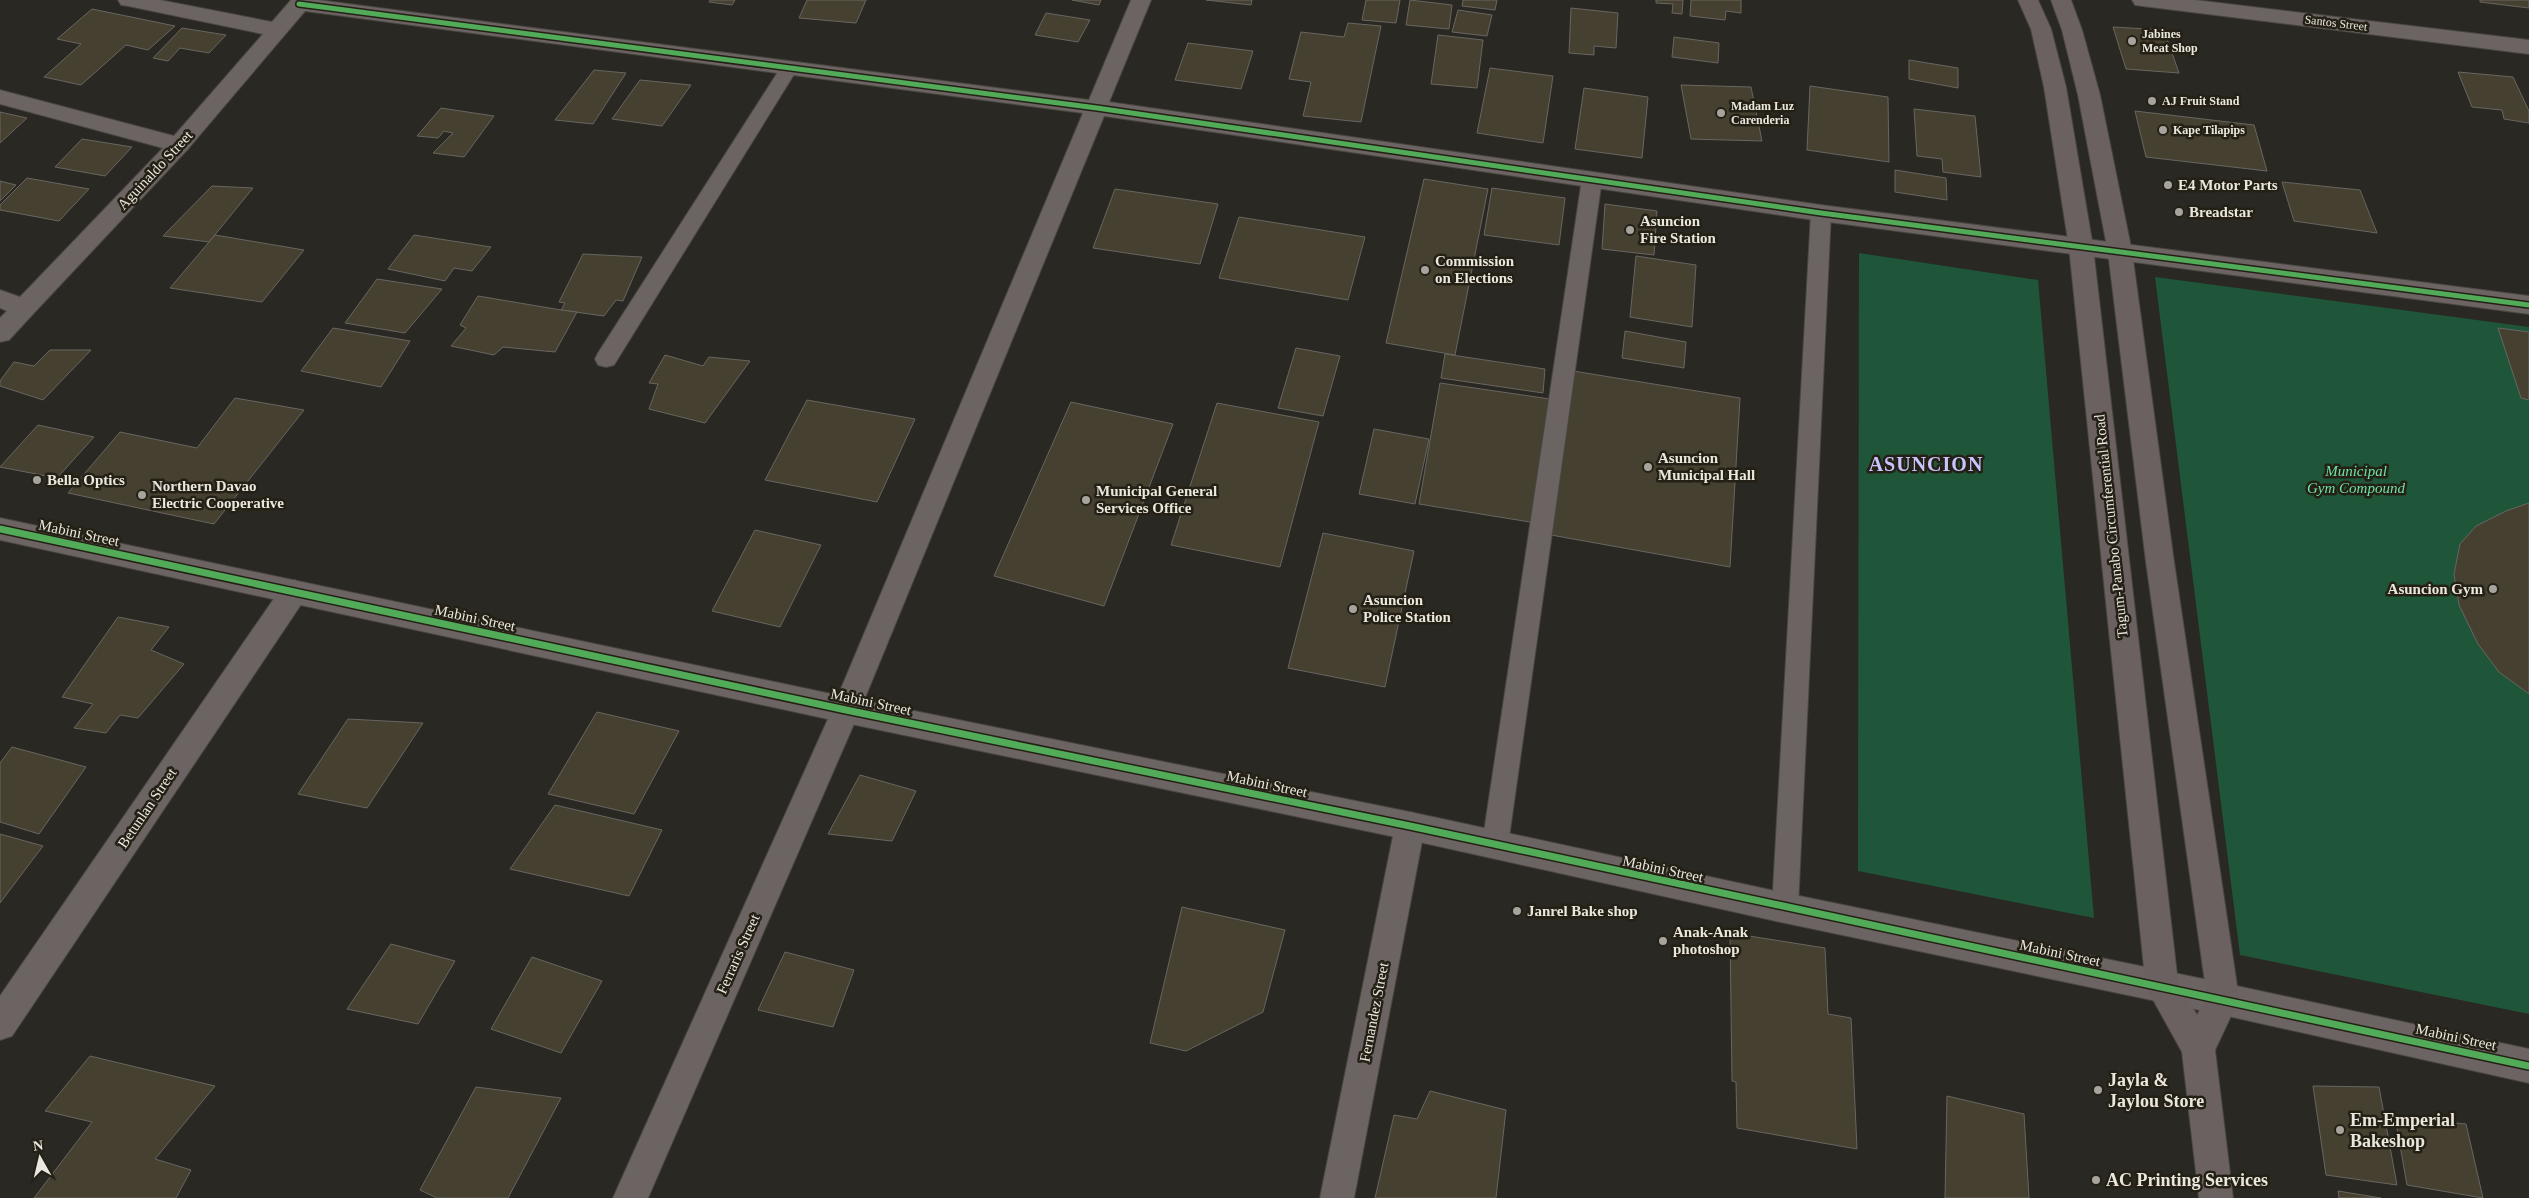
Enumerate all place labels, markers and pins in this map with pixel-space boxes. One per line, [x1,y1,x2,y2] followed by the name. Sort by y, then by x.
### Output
[2142,27,2198,55] place label: Jabines Meat Shop
[2126,35,2138,47] marker: Jabines Meat Shop
[2162,94,2240,108] place label: AJ Fruit Stand
[2146,95,2158,107] marker: AJ Fruit Stand
[1731,99,1795,127] place label: Madam Luz Carenderia
[1715,107,1727,119] marker: Madam Luz Carenderia
[2173,123,2245,137] place label: Kape Tilapips
[2157,124,2169,136] marker: Kape Tilapips
[2178,177,2278,193] place label: E4 Motor Parts
[2162,179,2174,191] marker: E4 Motor Parts
[2189,204,2253,220] place label: Breadstar
[2173,206,2185,218] marker: Breadstar
[1640,213,1717,246] place label: Asuncion Fire Station
[1624,224,1636,236] marker: Asuncion Fire Station
[1435,253,1515,286] place label: Commission on Elections
[1419,264,1431,276] marker: Commission on Elections
[1658,450,1755,483] place label: Asuncion Municipal Hall
[1642,461,1654,473] marker: Asuncion Municipal Hall
[47,472,125,488] place label: Bella Optics
[31,474,43,486] marker: Bella Optics
[152,478,284,511] place label: Northern Davao Electric Cooperative
[1096,483,1217,516] place label: Municipal General Services Office
[136,489,148,501] marker: Northern Davao Electric Cooperative
[1080,494,1092,506] marker: Municipal General Services Office
[2388,581,2484,597] place label: Asuncion Gym
[2487,583,2499,595] marker: Asuncion Gym
[1363,592,1452,625] place label: Asuncion Police Station
[1347,603,1359,615] marker: Asuncion Police Station
[1527,903,1638,919] place label: Janrel Bake shop
[1511,905,1523,917] marker: Janrel Bake shop
[1673,924,1749,957] place label: Anak-Anak photoshop
[1657,935,1669,947] marker: Anak-Anak photoshop
[2108,1070,2204,1111] place label: Jayla & Jaylou Store
[2092,1084,2104,1096] marker: Jayla & Jaylou Store
[2350,1110,2455,1151] place label: Em-Emperial Bakeshop
[2334,1124,2346,1136] marker: Em-Emperial Bakeshop
[2106,1170,2268,1190] place label: AC Printing Services
[2090,1174,2102,1186] marker: AC Printing Services

